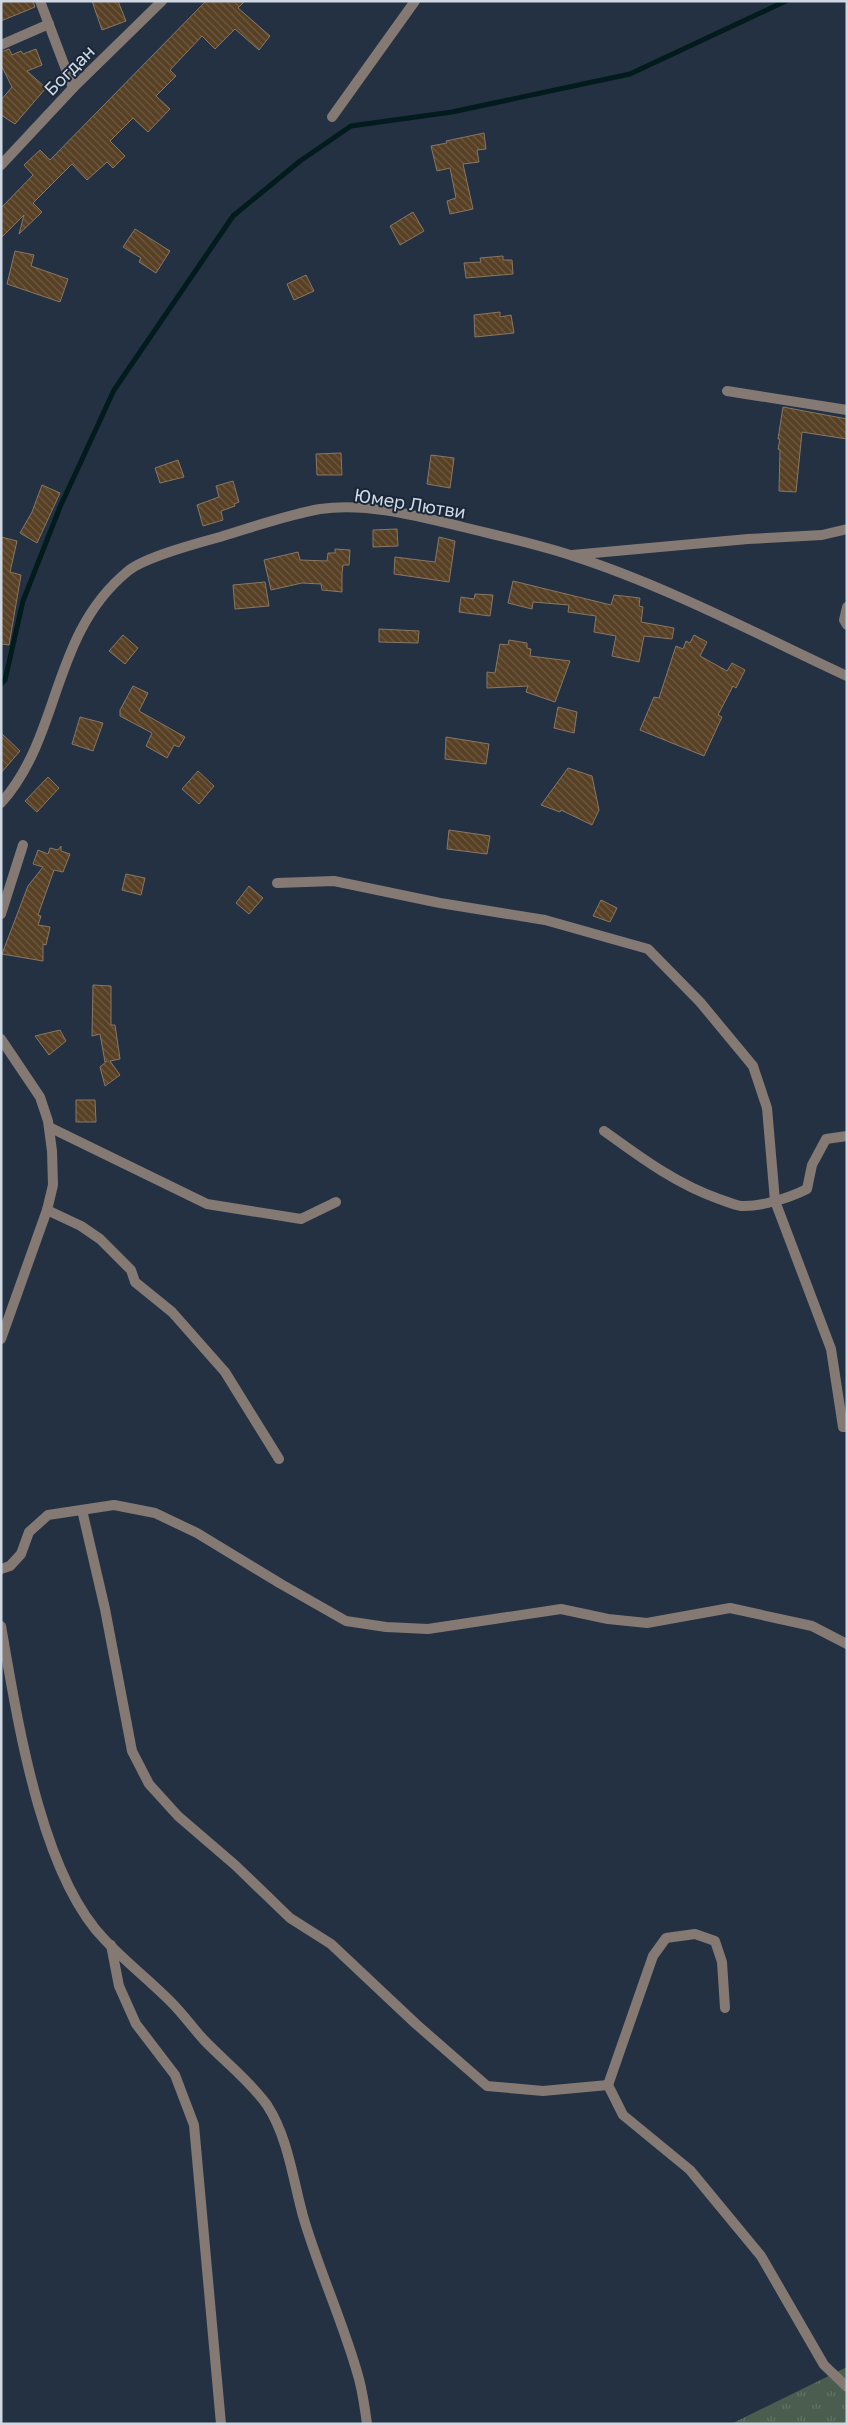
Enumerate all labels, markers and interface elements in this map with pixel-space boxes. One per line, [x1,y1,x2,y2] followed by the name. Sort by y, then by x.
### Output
[39,40,99,100] street label: Богдан
[353,483,467,523] street label: Юмер Лютви

